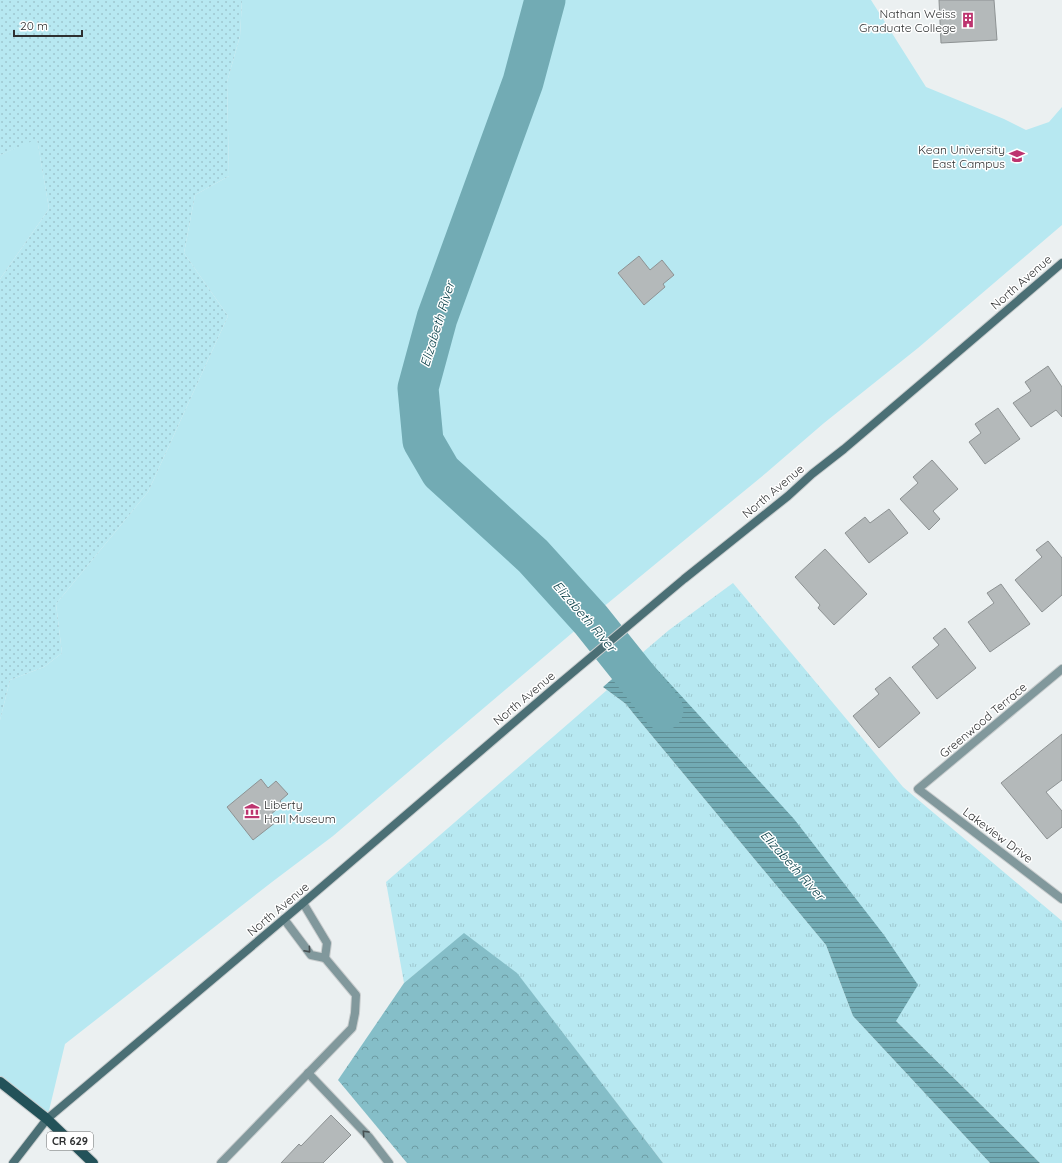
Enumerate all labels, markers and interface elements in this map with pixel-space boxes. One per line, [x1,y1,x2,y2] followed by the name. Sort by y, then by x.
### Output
[859,6,956,35] place label: Nathan Weiss Graduate College
[959,11,977,29] building icon: Nathan Weiss Graduate College
[14,12,82,38] scale bar
[20,18,48,33] text: 20 m
[918,142,1005,171] place label: Kean University East Campus
[1008,147,1026,165] school or university icon: Kean University East Campus
[987,251,1055,313] street label: North Avenue
[416,277,458,369] water label: Elizabeth River
[739,461,807,521] street label: North Avenue
[550,577,621,656] water label: Elizabeth River
[490,668,558,728] street label: North Avenue
[936,679,1030,761] street label: Greenwood Terrace
[264,797,336,826] place label: Liberty Hall Museum
[243,802,261,820] museum icon: Liberty Hall Museum
[960,804,1036,866] street label: Lakeview Drive
[757,827,830,905] water label: Elizabeth River
[244,879,312,939] street label: North Avenue
[304,945,311,952] one-way arrow
[362,1130,370,1138] one-way arrow
[47,1132,93,1150] road number: CR 629

